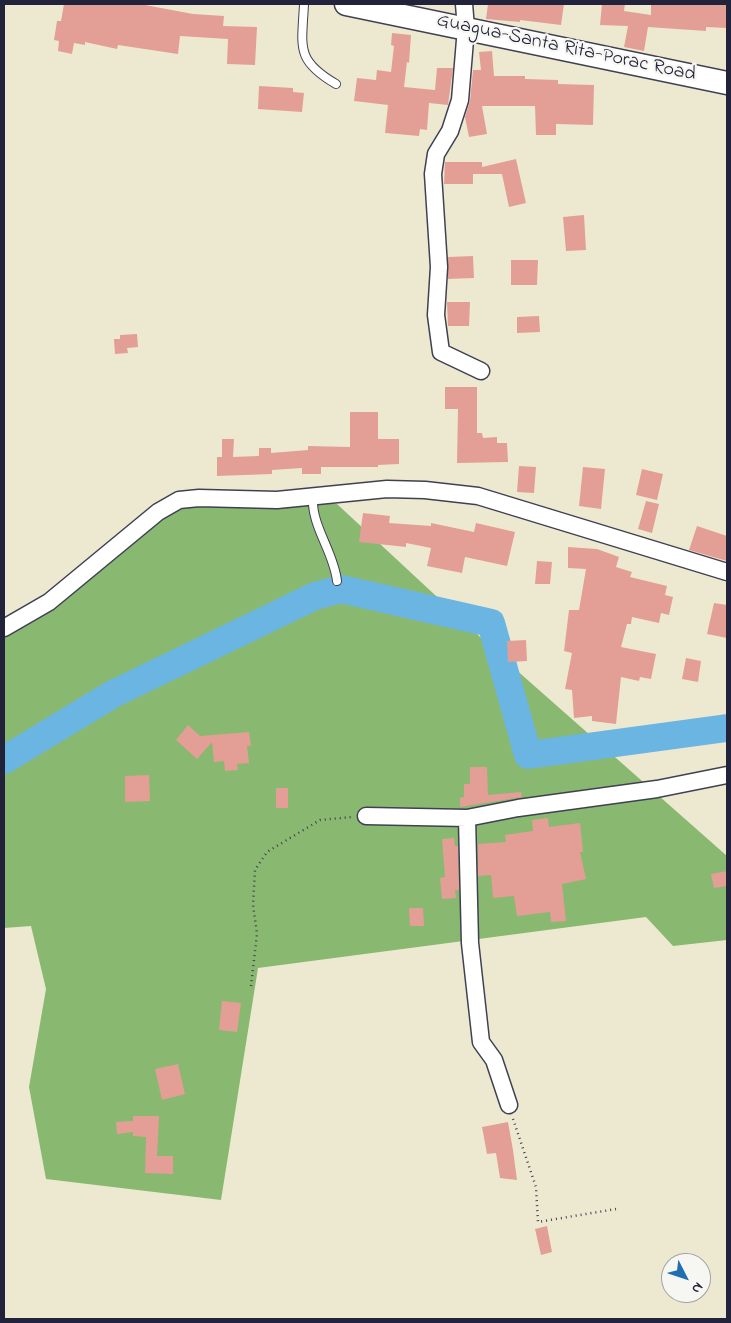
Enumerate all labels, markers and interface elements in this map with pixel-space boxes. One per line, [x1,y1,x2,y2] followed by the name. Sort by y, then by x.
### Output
[434,10,698,88] street label: Guagua-Santa Rita-Porac Road
[661,1253,711,1303] north arrow
[686,1277,708,1298] text: N

